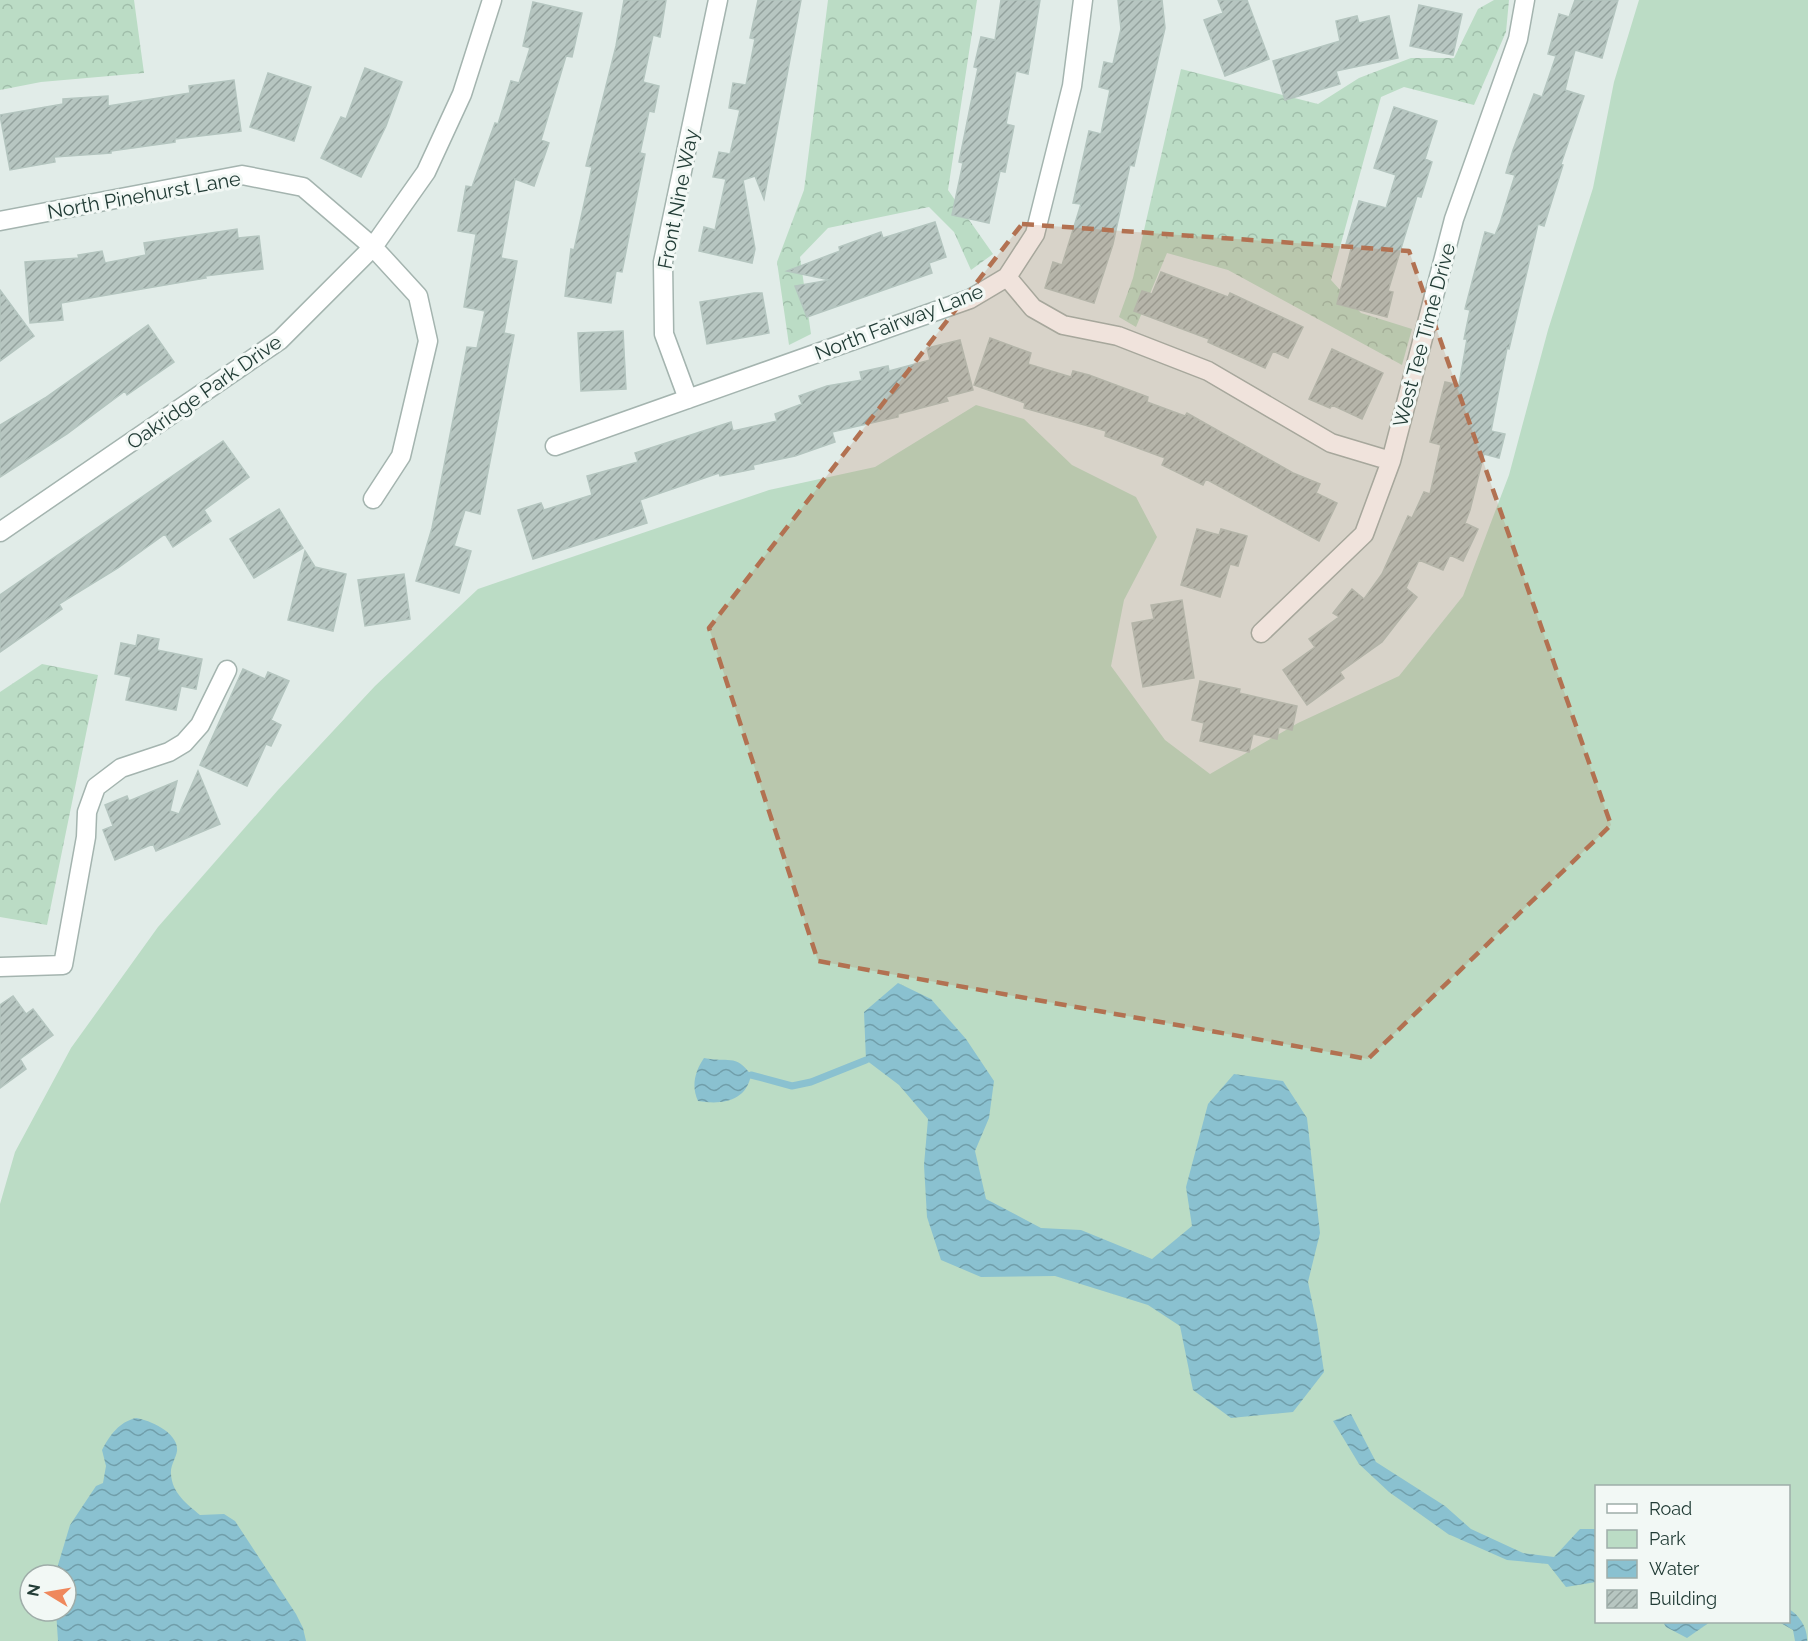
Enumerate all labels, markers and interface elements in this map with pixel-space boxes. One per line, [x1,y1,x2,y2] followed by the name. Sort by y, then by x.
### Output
[653,127,703,271] street label: Front Nine Way
[45,166,243,224] street label: North Pinehurst Lane
[1388,240,1460,430] street label: West Tee Time Drive
[811,279,987,365] street label: North Fairway Lane
[122,330,286,454] street label: Oakridge Park Drive
[1595,1485,1790,1623] legend
[1649,1498,1692,1519] text: Road
[1649,1528,1686,1549] text: Park
[1649,1558,1700,1579] text: Water
[18,1563,78,1623] north arrow
[23,1582,44,1598] text: N
[1649,1588,1717,1609] text: Building

